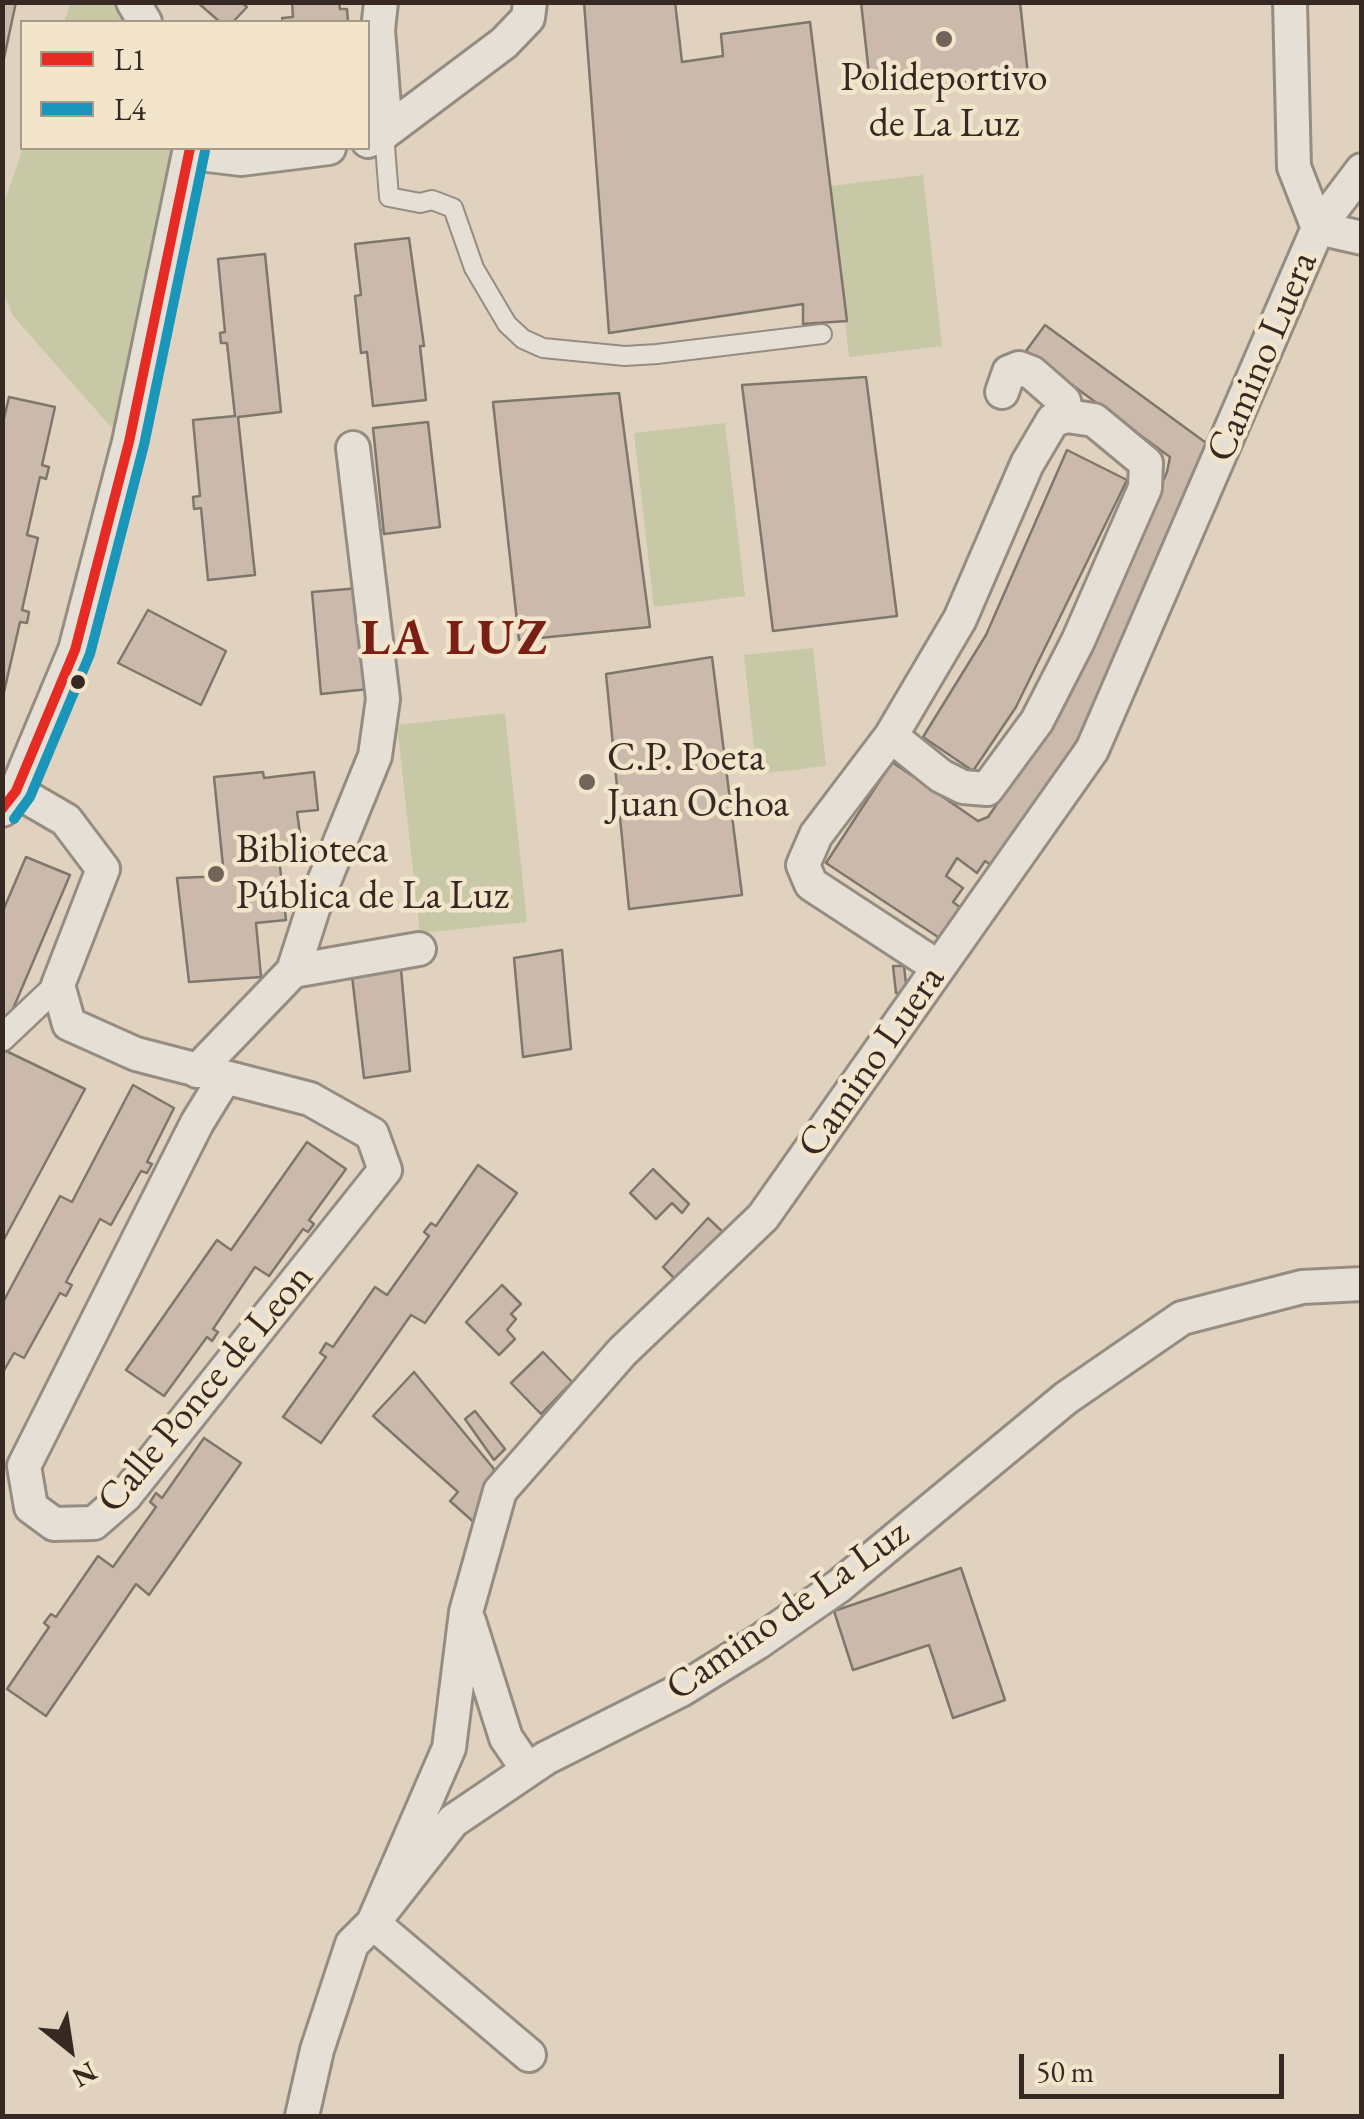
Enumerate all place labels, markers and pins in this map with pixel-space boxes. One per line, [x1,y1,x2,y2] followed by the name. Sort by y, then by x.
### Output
[933,28,955,50] marker: Polideportivo de La Luz
[840,55,1048,149] place label: Polideportivo de La Luz
[68,672,88,692] unlabelled marker
[607,735,789,829] place label: C.P. Poeta Juan Ochoa
[576,771,598,793] marker: C.P. Poeta Juan Ochoa
[236,827,509,921] place label: Biblioteca Pública de La Luz
[205,863,227,885] marker: Biblioteca Pública de La Luz

